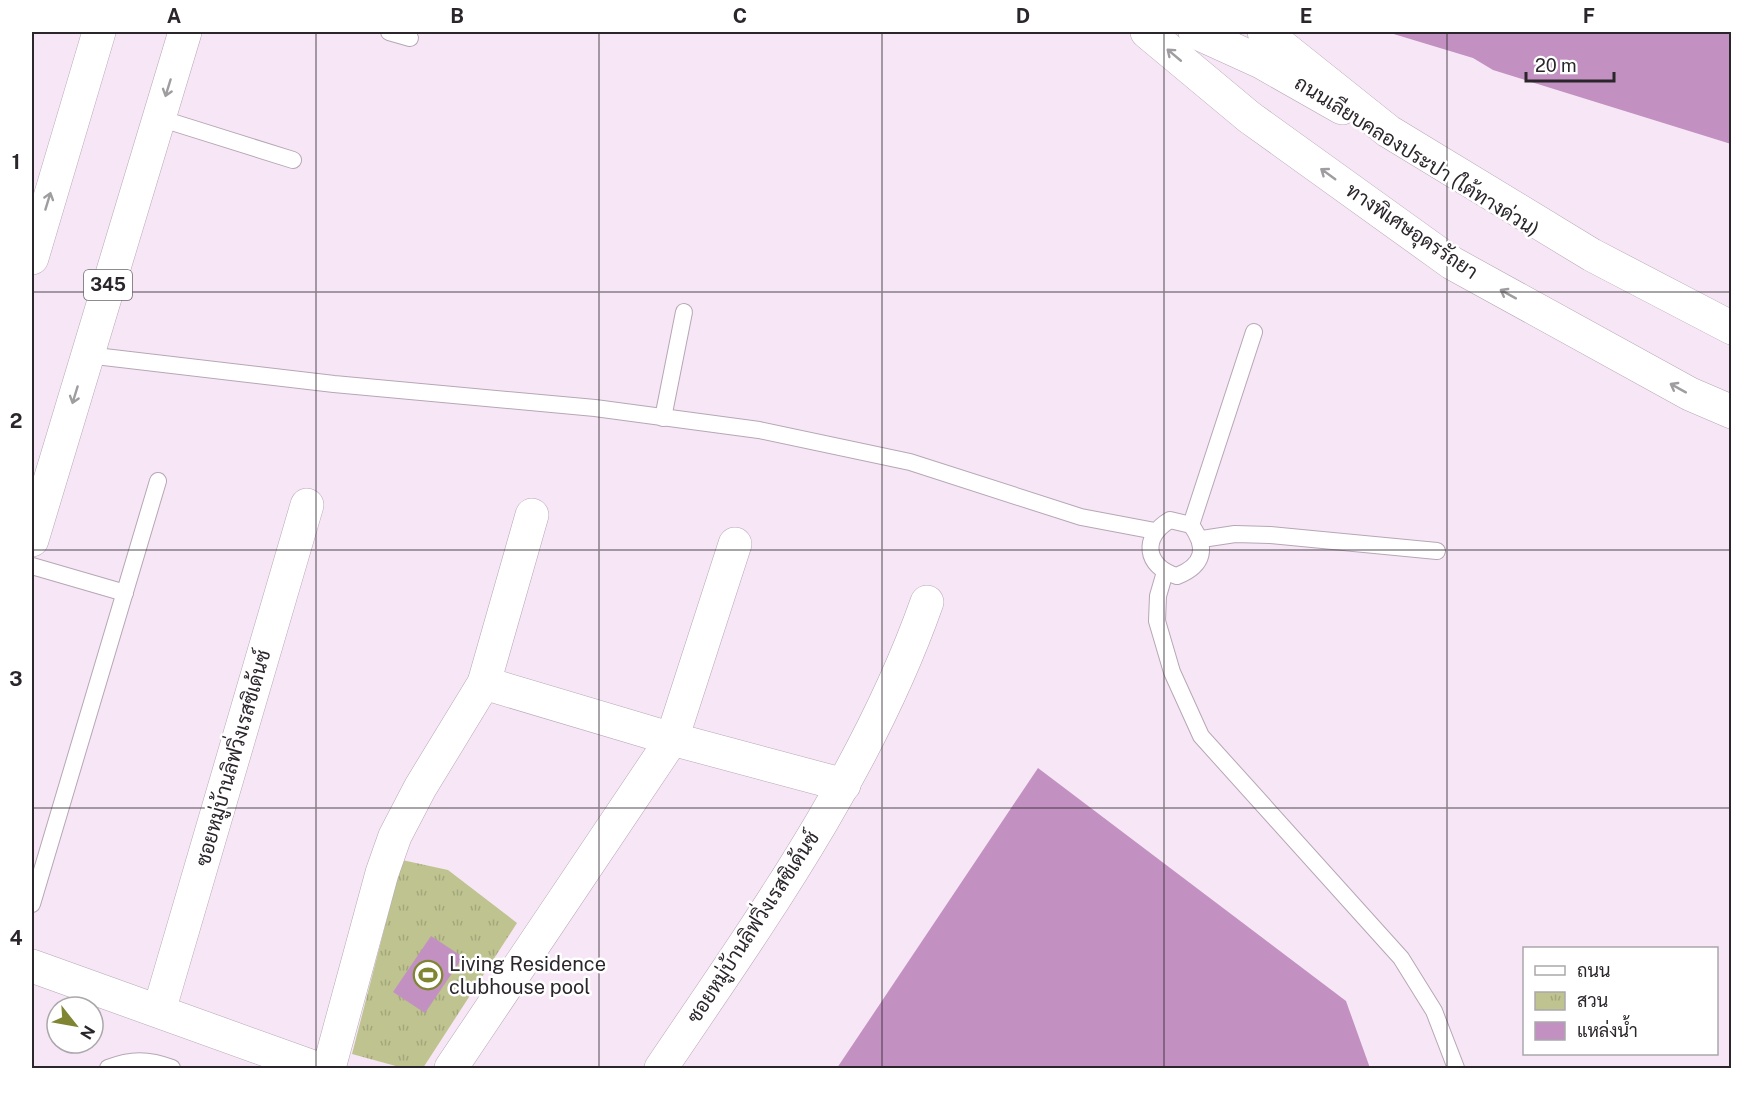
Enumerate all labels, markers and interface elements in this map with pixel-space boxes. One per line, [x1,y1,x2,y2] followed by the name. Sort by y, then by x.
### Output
[167,4,181,28] text: A
[450,4,464,28] text: B
[733,4,747,28] text: C
[1016,4,1030,28] text: D
[1300,4,1312,28] text: E
[1583,4,1595,28] text: F
[1526,45,1614,83] scale bar
[1166,48,1182,61] one-way arrow
[1535,55,1577,76] text: 20 m
[1290,70,1544,241] street label: ถนนเลียบคลองประปา (ใต้ทางด่วน)
[162,78,173,97] one-way arrow
[12,150,20,174] text: 1
[1321,168,1337,180] one-way arrow
[1340,178,1482,286] street label: ทางพิเศษอุดรรัถยา
[43,192,54,211] one-way arrow
[84,270,132,300] road number: 345
[1499,288,1517,299] one-way arrow
[1670,382,1688,393] one-way arrow
[69,385,80,404] one-way arrow
[10,409,22,433] text: 2
[187,646,278,870] street label: ซอยหมู่บ้านลิฟวิ่งเรสซิเด้นซ์
[9,667,23,691] text: 3
[678,824,827,1029] street label: ซอยหมู่บ้านลิฟวิ่งเรสซิเด้นซ์
[9,926,23,950] text: 4
[1523,947,1718,1055] legend
[449,952,606,999] place label: Living Residence clubhouse pool
[412,959,444,991] sports icon: Living Residence clubhouse pool
[1577,960,1610,981] text: ถนน
[1577,990,1608,1011] text: สวน
[45,995,105,1055] north arrow
[1577,1015,1638,1041] text: แหล่งน้ำ
[76,1022,99,1043] text: N

